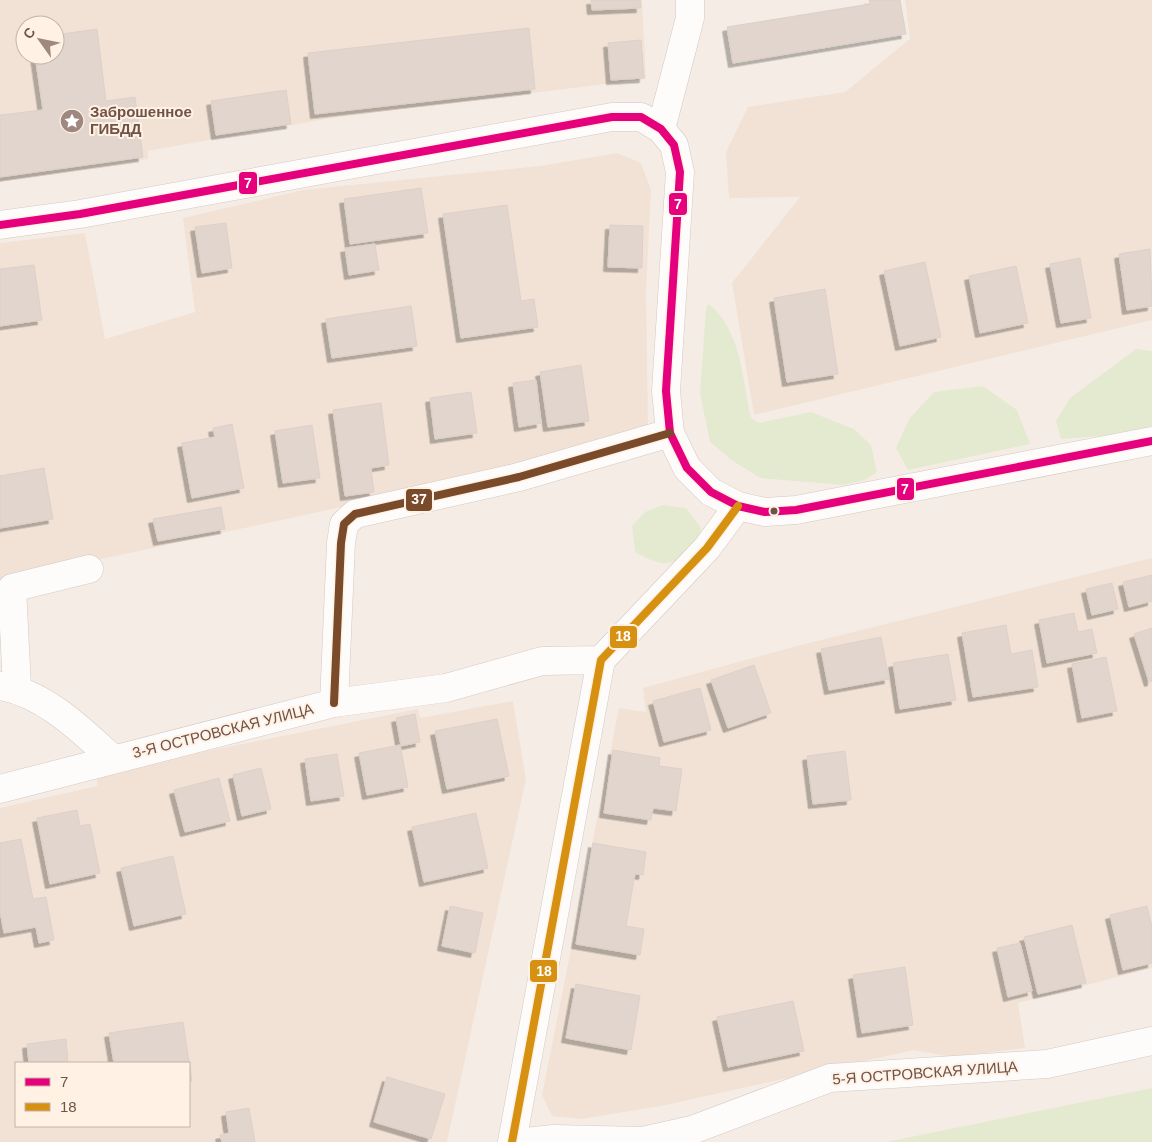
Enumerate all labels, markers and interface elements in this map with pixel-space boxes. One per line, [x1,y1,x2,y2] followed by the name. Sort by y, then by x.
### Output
[15,15,65,65] north arrow
[20,24,39,42] text: С
[90,103,192,137] place label: Заброшенное ГИБДД
[59,108,85,134] place icon: Заброшенное ГИБДД
[238,171,258,195] line badge: 7
[244,175,252,191] text: 7
[668,192,688,216] line badge: 7
[674,196,682,212] text: 7
[896,477,915,501] line badge: 7
[901,481,909,497] text: 7
[405,488,433,512] line badge: 37
[411,491,427,507] text: 37
[769,506,779,516] unlabelled marker
[609,625,638,649] line badge: 18
[615,628,631,644] text: 18
[131,700,315,761] street label: 3-Я ОСТРОВСКАЯ УЛИЦА
[529,959,558,983] line badge: 18
[536,963,552,979] text: 18
[832,1058,1018,1087] street label: 5-Я ОСТРОВСКАЯ УЛИЦА
[15,1062,190,1127] legend
[60,1073,68,1090] text: 7
[60,1098,77,1115] text: 18

